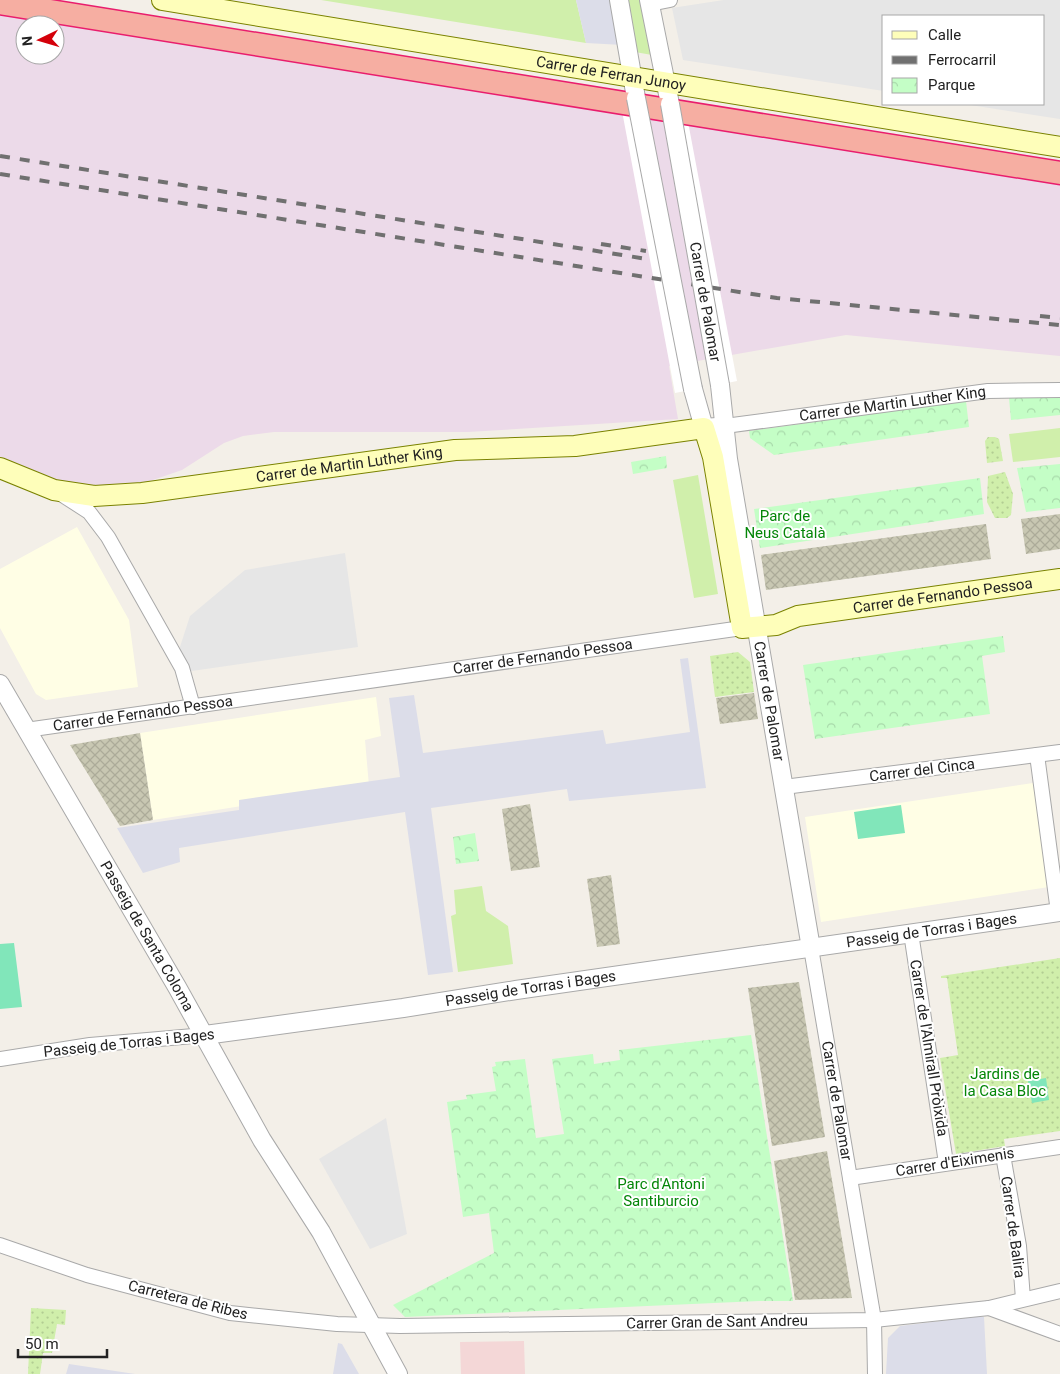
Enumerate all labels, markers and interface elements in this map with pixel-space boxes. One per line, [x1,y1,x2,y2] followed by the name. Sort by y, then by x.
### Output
[15,15,65,65] north arrow
[882,15,1045,105] legend
[928,26,961,44] text: Calle
[19,36,35,47] text: N
[928,51,996,69] text: Ferrocarril
[535,52,687,95] street label: Carrer de Ferran Junoy
[928,76,975,94] text: Parque
[686,241,725,363] street label: Carrer de Palomar
[798,382,987,425] street label: Carrer de Martin Luther King
[255,443,444,486] street label: Carrer de Martin Luther King
[744,507,826,542] park label: Parc de Neus Català
[852,574,1034,617] street label: Carrer de Fernando Pessoa
[452,635,634,678] street label: Carrer de Fernando Pessoa
[750,640,788,762] street label: Carrer de Palomar
[52,692,234,735] street label: Carrer de Fernando Pessoa
[868,755,976,785] street label: Carrer del Cinca
[96,858,198,1015] street label: Passeig de Santa Coloma
[845,909,1018,952] street label: Passeig de Torras i Bages
[906,958,952,1138] street label: Carrer de l'Almirall Pròixida
[444,967,617,1010] street label: Passeig de Torras i Bages
[43,1025,215,1061] street label: Passeig de Torras i Bages
[818,1040,856,1162] street label: Carrer de Palomar
[964,1065,1046,1100] park label: Jardins de la Casa Bloc
[894,1144,1016,1180] street label: Carrer d'Eiximenis
[617,1175,705,1210] park label: Parc d'Antoni Santiburcio
[997,1175,1029,1279] street label: Carrer de Balira
[126,1276,250,1324] street label: Carretera de Ribes
[626,1311,808,1333] street label: Carrer Gran de Sant Andreu
[18,1326,106,1358] scale bar
[25,1335,59,1353] text: 50 m

